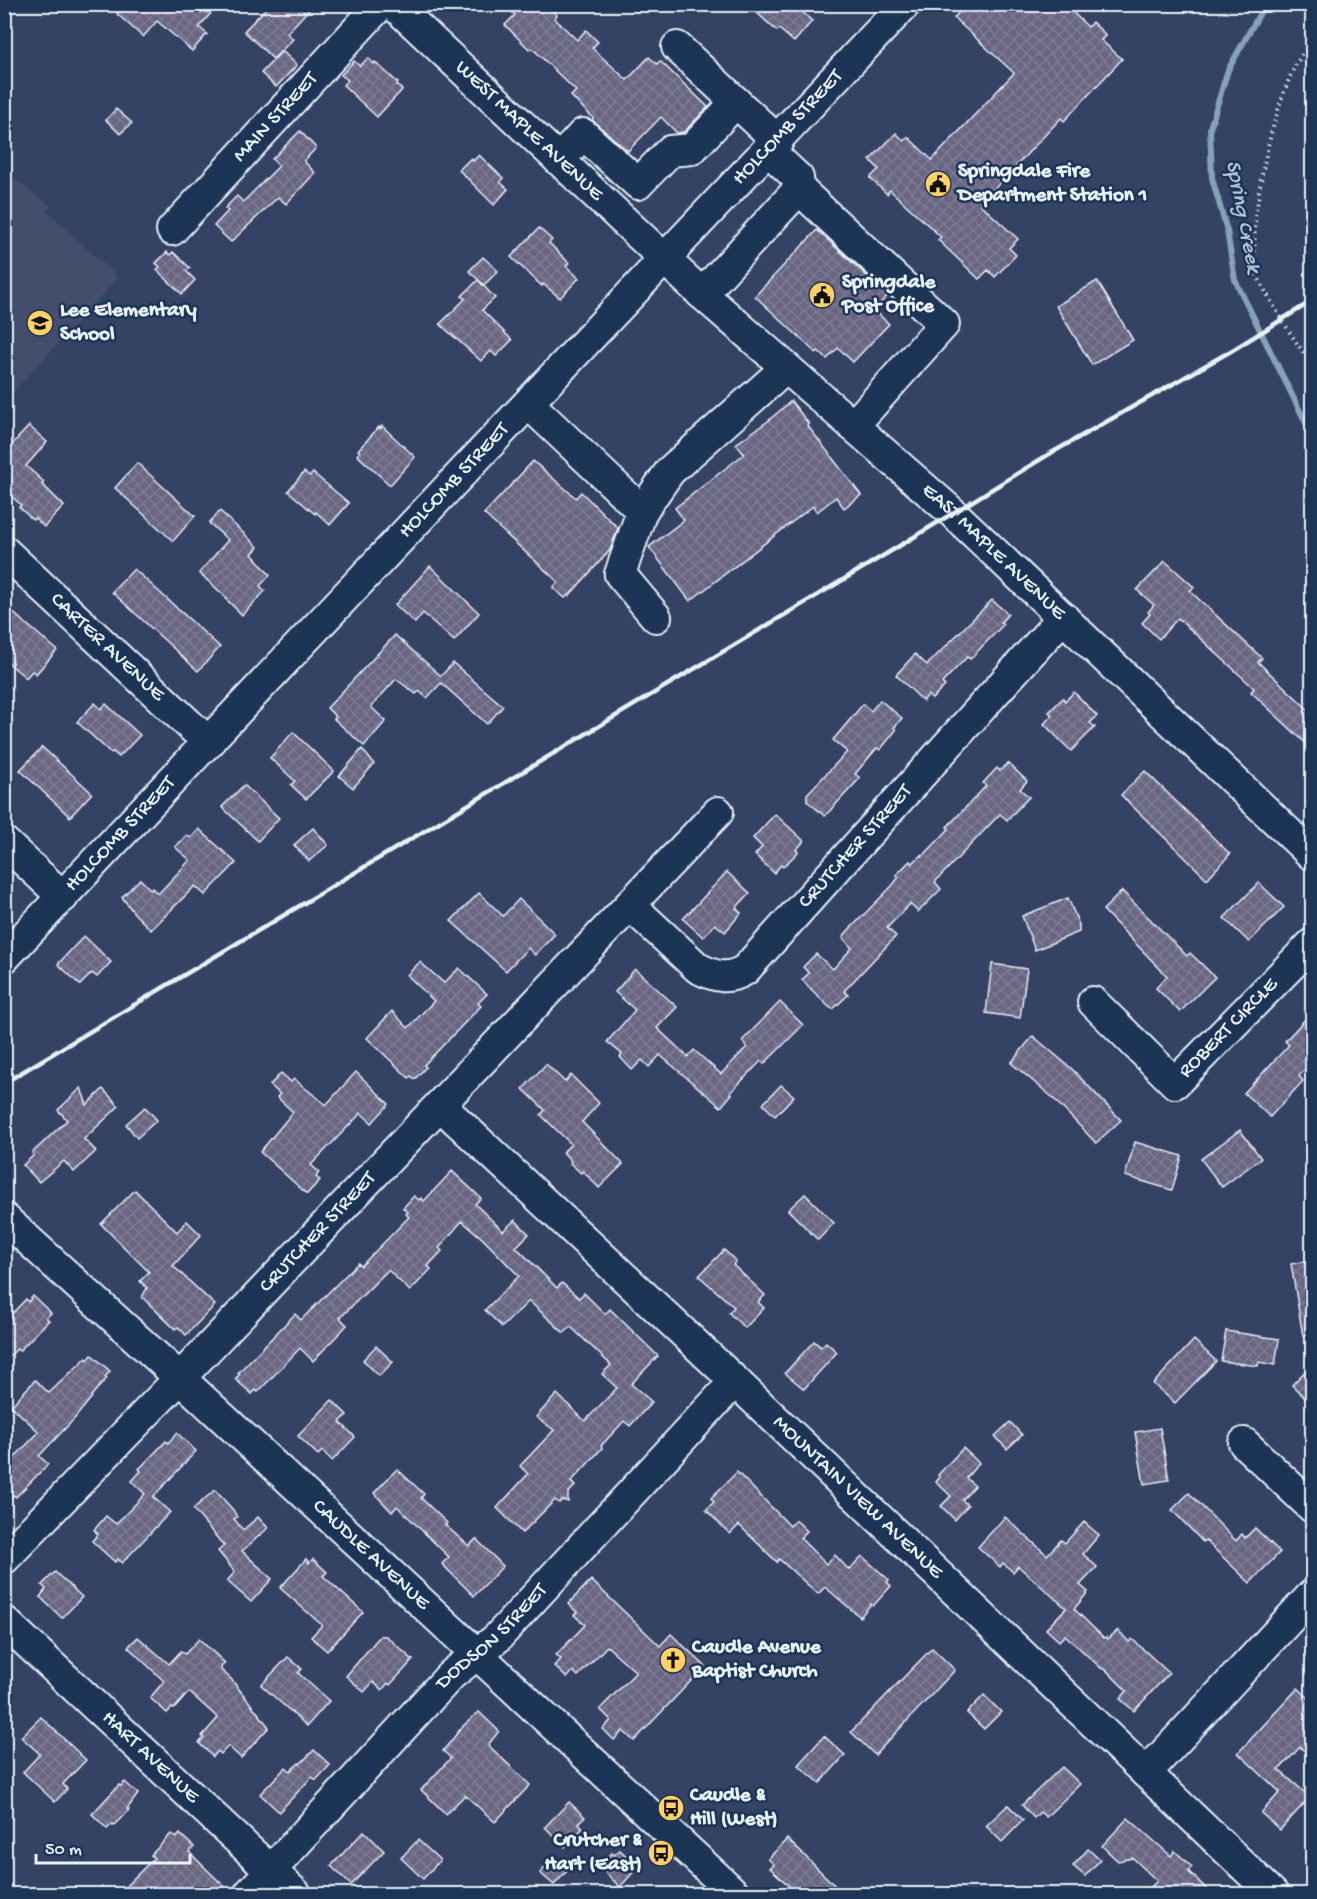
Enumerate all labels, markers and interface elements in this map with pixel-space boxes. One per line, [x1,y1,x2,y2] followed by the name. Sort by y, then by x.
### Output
[449,56,609,207] street label: WEST MAPLE AVENUE
[728,64,849,191] street label: HOLCOMB STREET
[228,67,324,168] street label: MAIN STREET
[1218,159,1266,278] water label: Spring Creek
[956,160,1147,209] place label: Springdale Fire Department Station 1
[923,169,953,199] public building icon: Springdale Fire Department Station 1
[841,271,937,320] place label: Springdale Post Office
[807,280,837,310] public building icon: Springdale Post Office
[60,299,197,348] place label: Lee Elementary School
[25,308,55,338] school or university icon: Lee Elementary School
[394,417,516,544] street label: HOLCOMB STREET
[916,478,1071,626] street label: EAST MAPLE AVENUE
[44,588,170,708] street label: CARTER AVENUE
[60,771,182,897] street label: HOLCOMB STREET
[794,779,919,914] street label: CRUTCHER STREET
[1174,972,1284,1084] street label: ROBERT CIRCLE
[255,1166,382,1299] street label: CRUTCHER STREET
[767,1411,948,1585] street label: MOUNTAIN VIEW AVENUE
[307,1494,435,1616] street label: CAUDLE AVENUE
[430,1578,554,1697] street label: DODSON STREET
[691,1636,822,1685] place label: Caudle Avenue Baptist Church
[658,1645,688,1675] church icon: Caudle Avenue Baptist Church
[96,1706,205,1810] street label: HART AVENUE
[689,1784,778,1833] place label: Caudle & Hill (West)
[656,1793,686,1823] bus stop icon: Caudle & Hill (West)
[36,1827,190,1865] scale bar
[544,1829,642,1878] place label: Crutcher & Hart (East)
[646,1838,676,1868] bus stop icon: Crutcher & Hart (East)
[45,1840,82,1861] text: 50 m

